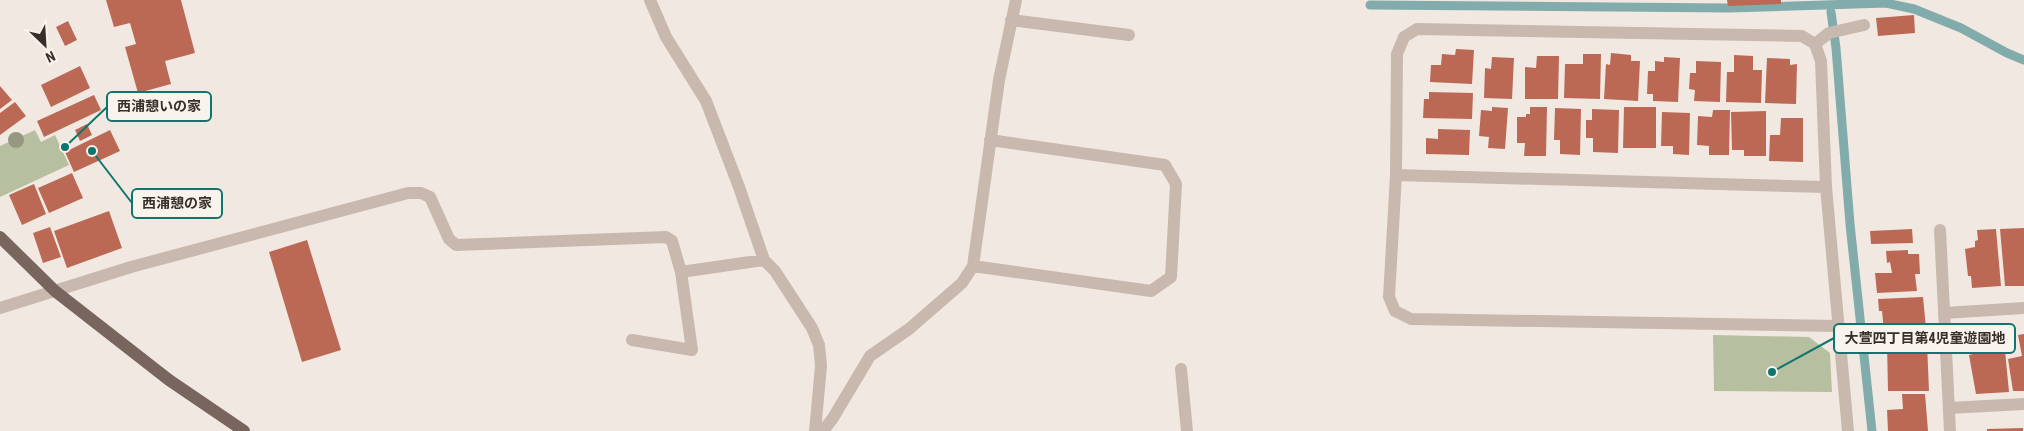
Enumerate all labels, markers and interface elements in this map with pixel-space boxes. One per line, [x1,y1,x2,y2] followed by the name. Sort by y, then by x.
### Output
[20,20,70,70] north arrow
[43,48,58,66] text: N
[107,92,211,121] callout: 西浦憩いの家
[117,98,201,114] text: 西浦憩いの家
[132,189,222,218] callout: 西浦憩の家
[142,195,212,211] text: 西浦憩の家
[1834,324,2015,353] callout: 大萱四丁目第4児童遊園地
[1844,330,2006,346] text: 大萱四丁目第4児童遊園地

